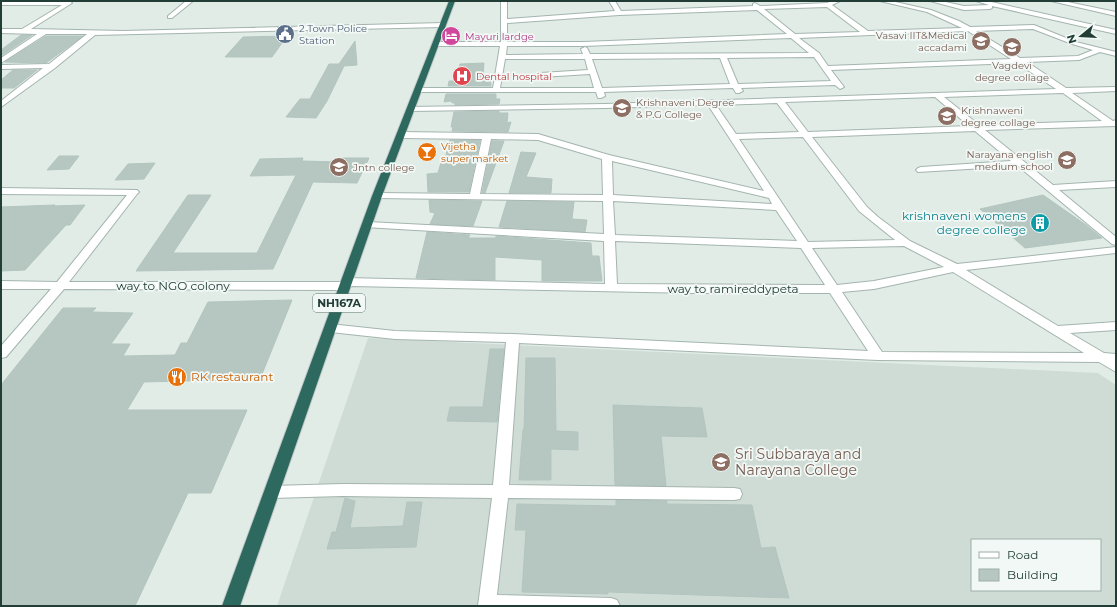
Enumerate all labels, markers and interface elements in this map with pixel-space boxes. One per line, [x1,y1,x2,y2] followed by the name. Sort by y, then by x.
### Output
[1061,16,1101,56] north arrow
[299,22,367,47] place label: 2 Town Police Station
[274,23,296,45] public building icon: 2 Town Police Station
[440,25,462,47] hotel icon: Mayuri lardge
[876,29,967,54] place label: Vasavi IIT&Medical accadami
[465,30,534,43] place label: Mayuri lardge
[970,30,992,52] school or university icon: Vasavi IIT&Medical accadami
[1063,33,1080,45] text: N
[1001,36,1023,58] school or university icon: Vagdevi degree collage
[975,59,1049,84] place label: Vagdevi degree collage
[451,65,473,87] hospital icon: Dental hospital
[476,70,552,83] place label: Dental hospital
[636,96,734,121] place label: Krishnaveni Degree & P.G College
[611,97,633,119] school or university icon: Krishnaveni Degree & P.G College
[961,104,1035,129] place label: Krishnaweni degree collage
[936,105,958,127] school or university icon: Krishnaweni degree collage
[441,140,508,165] place label: Vijetha super market
[416,141,438,163] bar icon: Vijetha super market
[967,148,1053,173] place label: Narayana english medium school
[1056,149,1078,171] school or university icon: Narayana english medium school
[328,156,350,178] school or university icon: Jntn college
[352,161,414,174] place label: Jntn college
[902,208,1026,237] place label: krishnaveni womens degree college
[1029,212,1051,234] building icon: krishnaveni womens degree college
[116,278,230,293] street label: way to NGO colony
[667,281,799,296] street label: way to ramireddypeta
[313,294,365,312] road number: NH167A
[166,366,188,388] restaurant icon: RK restaurant
[191,369,273,384] place label: RK restaurant
[735,445,861,479] place label: Sri Subbaraya and Narayana College
[710,451,732,473] school or university icon: Sri Subbaraya and Narayana College
[971,539,1101,591] legend
[1007,547,1038,562] text: Road
[1007,567,1058,582] text: Building

